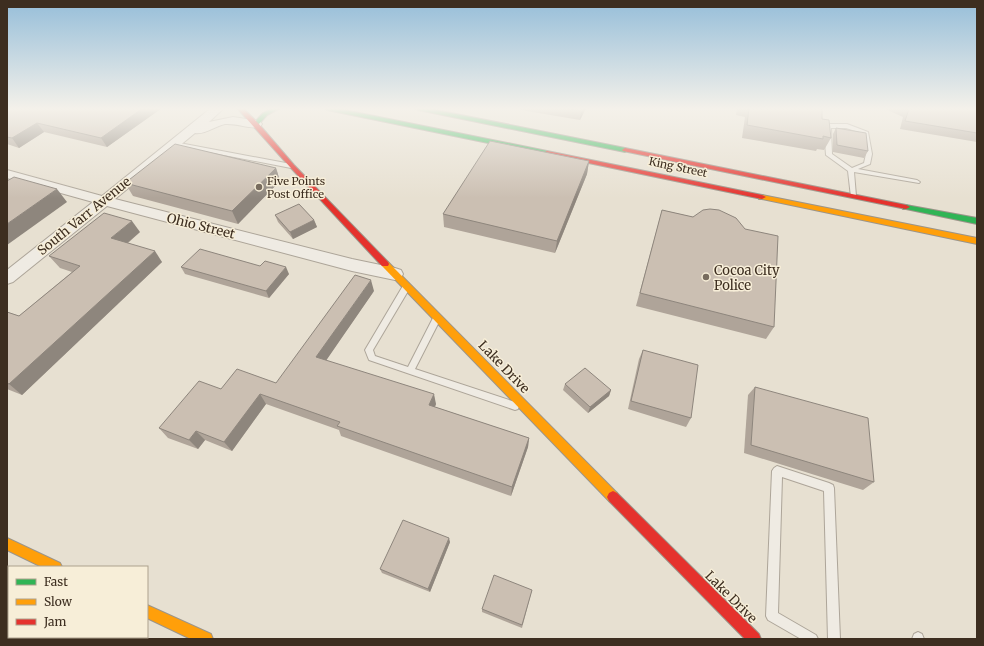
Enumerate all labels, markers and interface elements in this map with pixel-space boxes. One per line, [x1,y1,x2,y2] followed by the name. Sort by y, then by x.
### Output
[648,154,709,180] street label: King Street
[34,173,134,259] street label: South Varr Avenue
[267,174,325,201] place label: Five Points Post Office
[254,182,264,192] marker: Five Points Post Office
[165,209,237,243] street label: Ohio Street
[714,262,780,294] place label: Cocoa City Police
[701,272,711,282] marker: Cocoa City Police
[475,337,534,397] street label: Lake Drive
[8,566,148,638] legend
[701,567,761,627] street label: Lake Drive
[44,574,68,589] text: Fast
[44,594,73,609] text: Slow
[43,614,67,629] text: Jam

